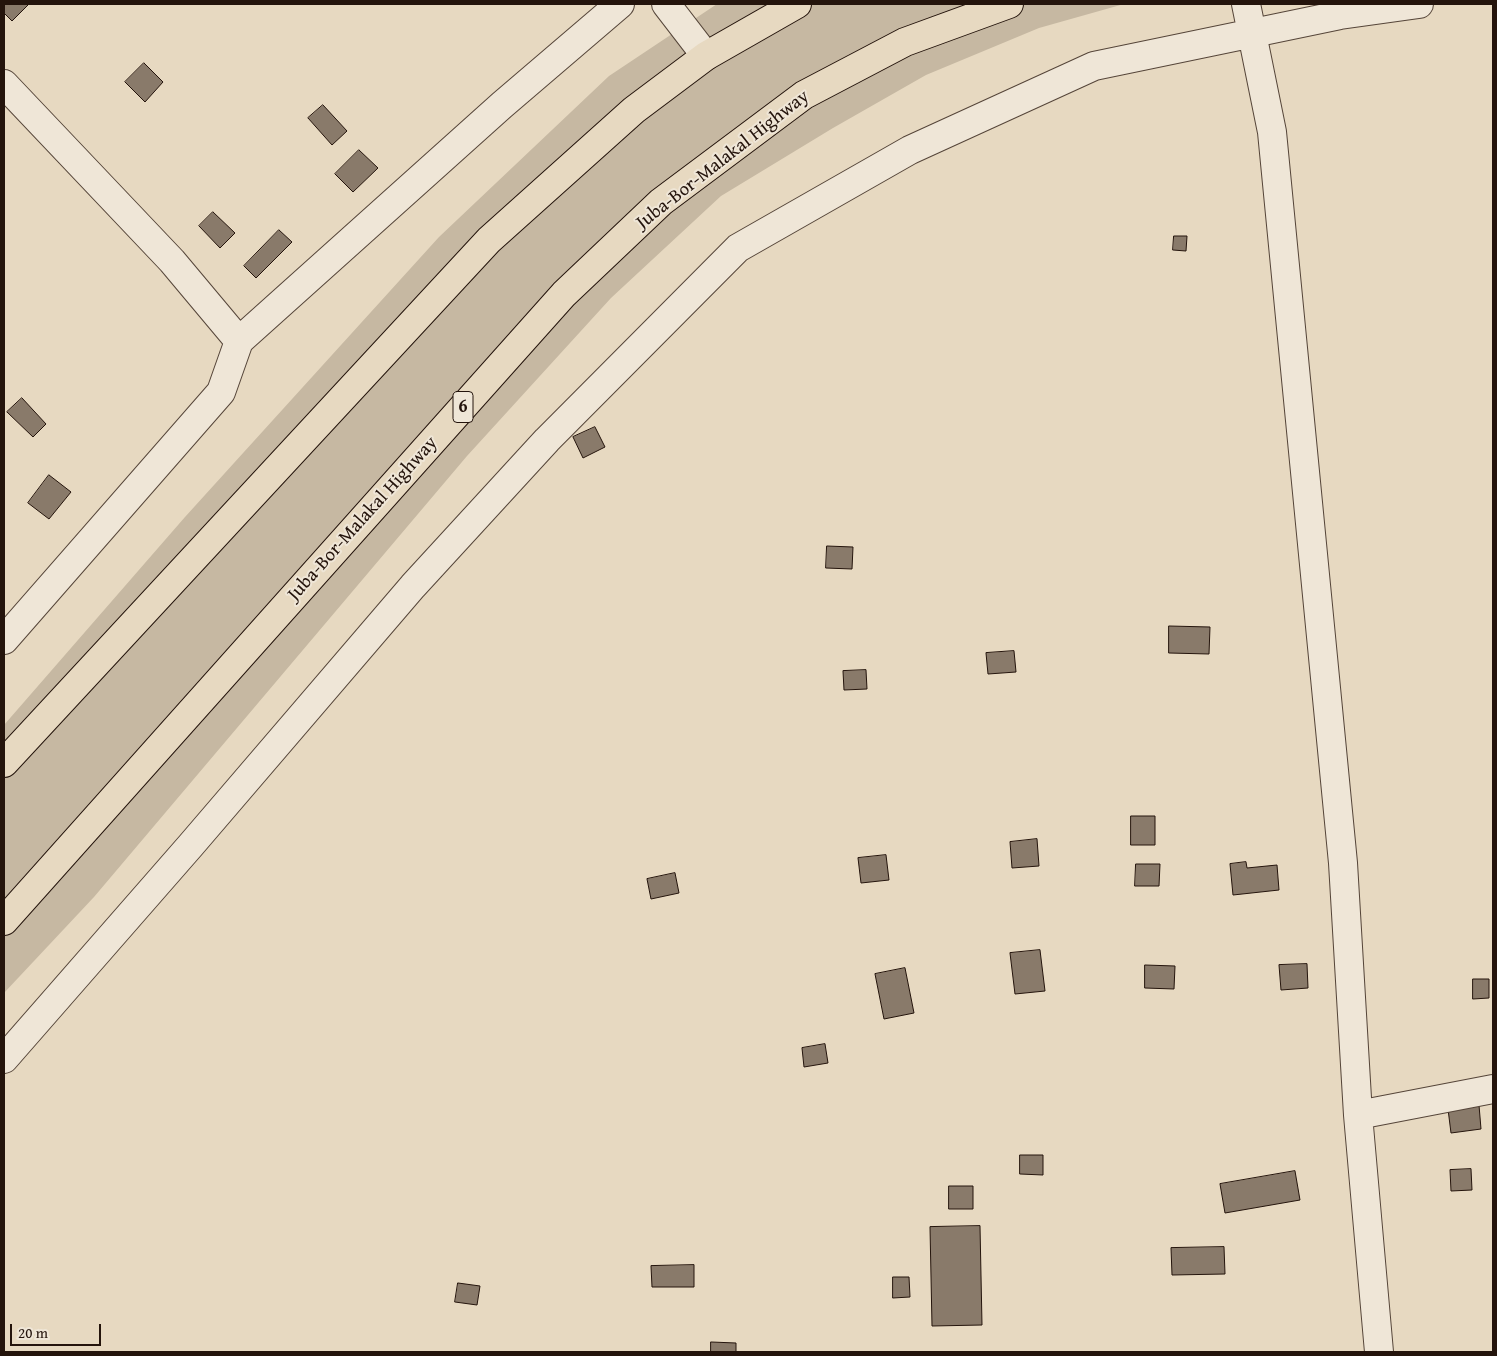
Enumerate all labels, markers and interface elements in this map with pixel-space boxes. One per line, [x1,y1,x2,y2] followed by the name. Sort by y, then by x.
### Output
[632,85,814,235] street label: Juba-Bor-Malakal Highway
[453,392,473,422] road number: 6
[283,432,443,606] street label: Juba-Bor-Malakal Highway
[12,1314,104,1346] scale bar
[18,1322,48,1343] text: 20 m

